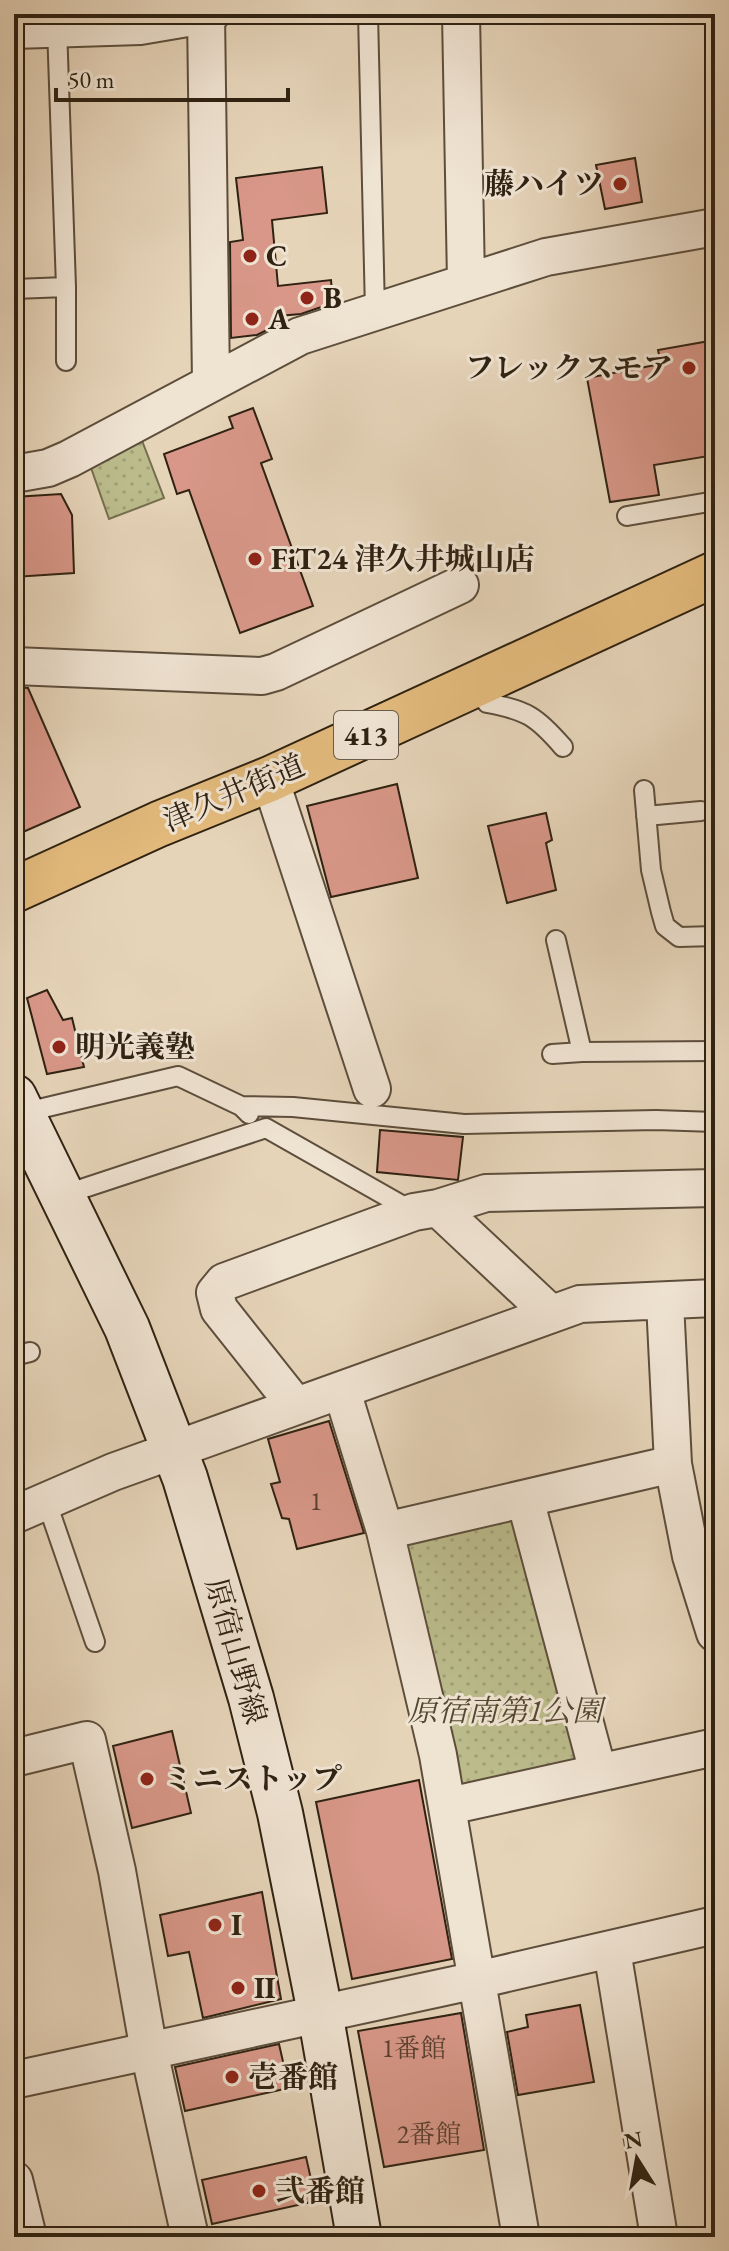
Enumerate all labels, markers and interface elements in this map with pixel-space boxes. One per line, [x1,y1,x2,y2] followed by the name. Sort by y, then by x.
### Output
[56,52,288,102] scale bar
[68,64,115,95] text: 50 m
[484,164,604,203] place label: 藤ハイツ
[611,175,629,193] marker: 藤ハイツ
[266,236,287,275] place label: C
[241,247,259,265] marker: C
[323,278,342,317] place label: B
[298,289,316,307] marker: B
[267,299,290,338] place label: A
[243,310,261,328] marker: A
[465,348,673,387] place label: フレックスモア
[680,359,698,377] marker: フレックスモア
[271,539,535,578] place label: FiT24 津久井城山店
[246,550,264,568] marker: FiT24 津久井城山店
[334,711,398,759] road number: 413
[157,745,310,840] street label: 津久井街道
[75,1027,195,1066] place label: 明光義塾
[50,1038,68,1056] marker: 明光義塾
[310,1484,322,1518] house number: 1
[197,1573,276,1728] street label: 原宿山野線
[408,1691,607,1730] park label: 原宿南第1公園
[163,1759,342,1798] place label: ミニストップ
[138,1770,156,1788] marker: ミニストップ
[231,1905,242,1944] place label: Ⅰ
[206,1916,224,1934] marker: Ⅰ
[254,1968,276,2007] place label: Ⅱ
[229,1979,247,1997] marker: Ⅱ
[382,2031,446,2065] house number: 1番館
[248,2057,338,2096] place label: 壱番館
[223,2068,241,2086] marker: 壱番館
[397,2117,461,2151] house number: 2番館
[597,2119,677,2199] north arrow
[622,2124,645,2156] text: N
[275,2171,365,2210] place label: 弐番館
[250,2182,268,2200] marker: 弐番館

